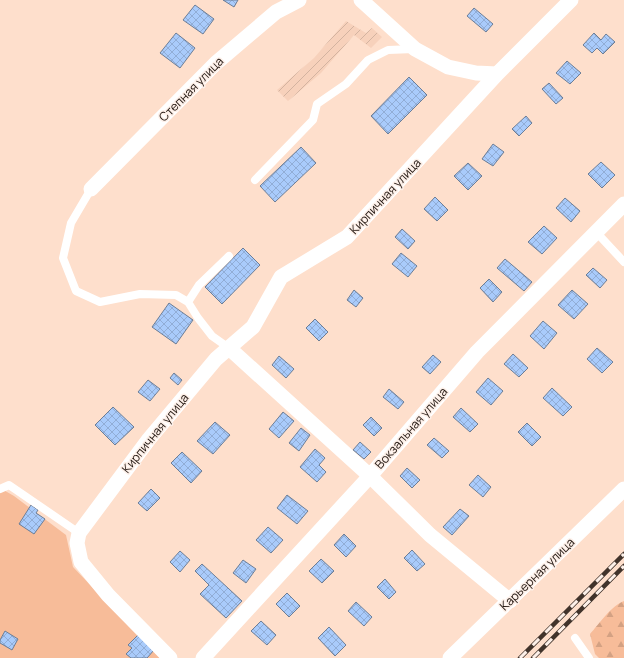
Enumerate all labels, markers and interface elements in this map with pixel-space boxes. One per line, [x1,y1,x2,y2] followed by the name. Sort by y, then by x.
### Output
[155,53,227,125] street label: Степная улица
[345,154,425,238] street label: Кирпичная улица
[371,384,451,472] street label: Вокзальная улица
[118,390,192,476] street label: Кирпичная улица
[496,534,578,614] street label: Карьерная улица

